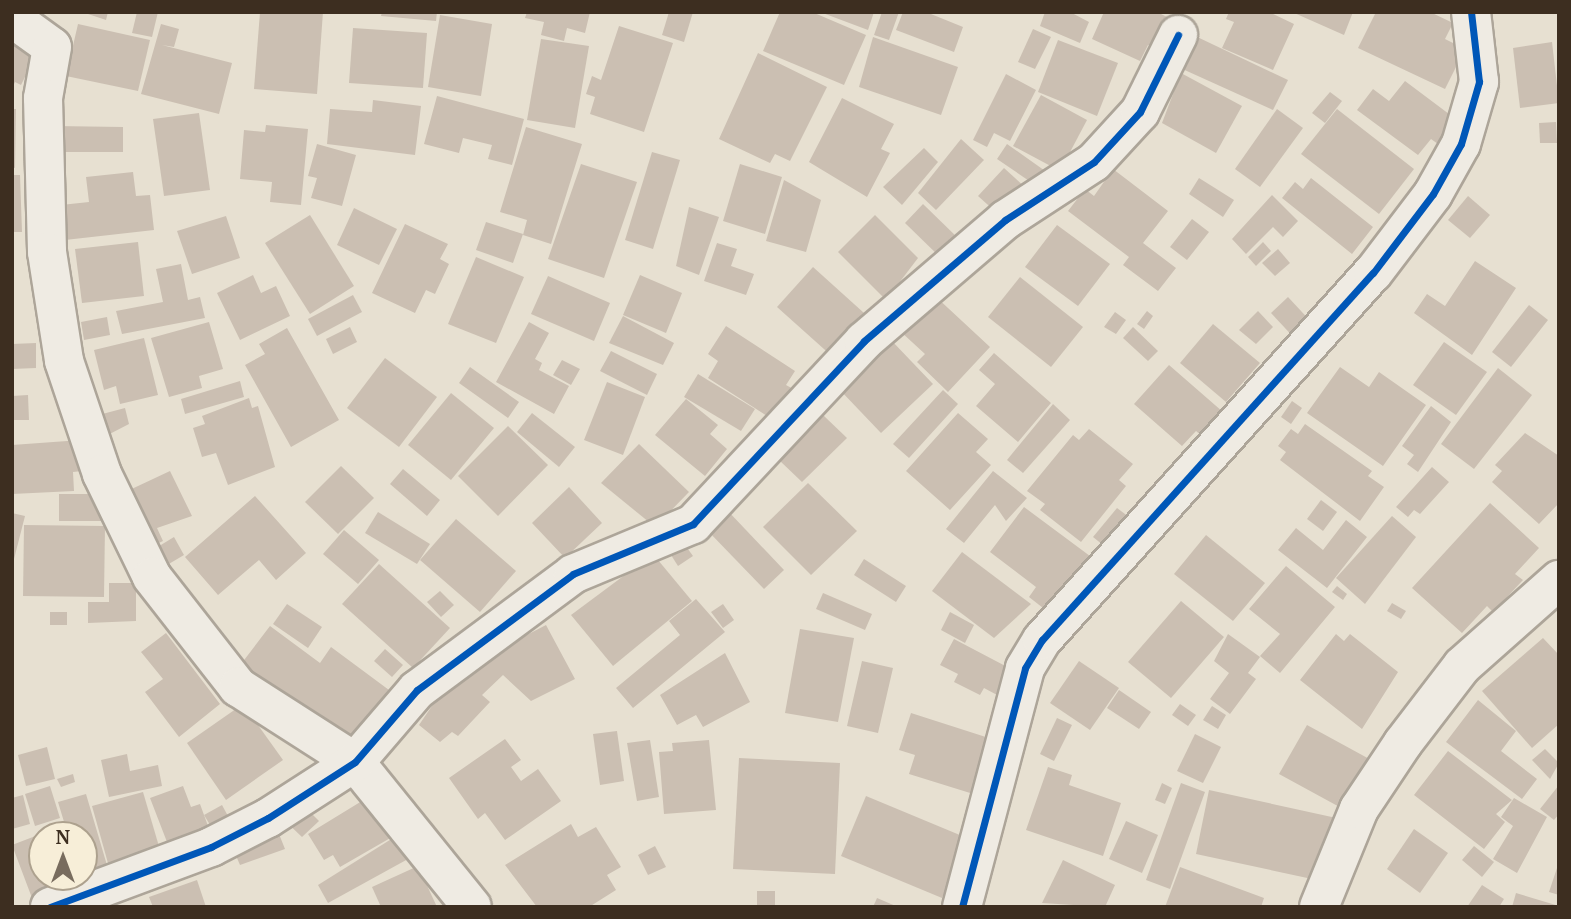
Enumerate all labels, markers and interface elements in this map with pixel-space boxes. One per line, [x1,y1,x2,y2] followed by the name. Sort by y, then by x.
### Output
[28,821,98,891] north arrow
[56,824,70,849] text: N

